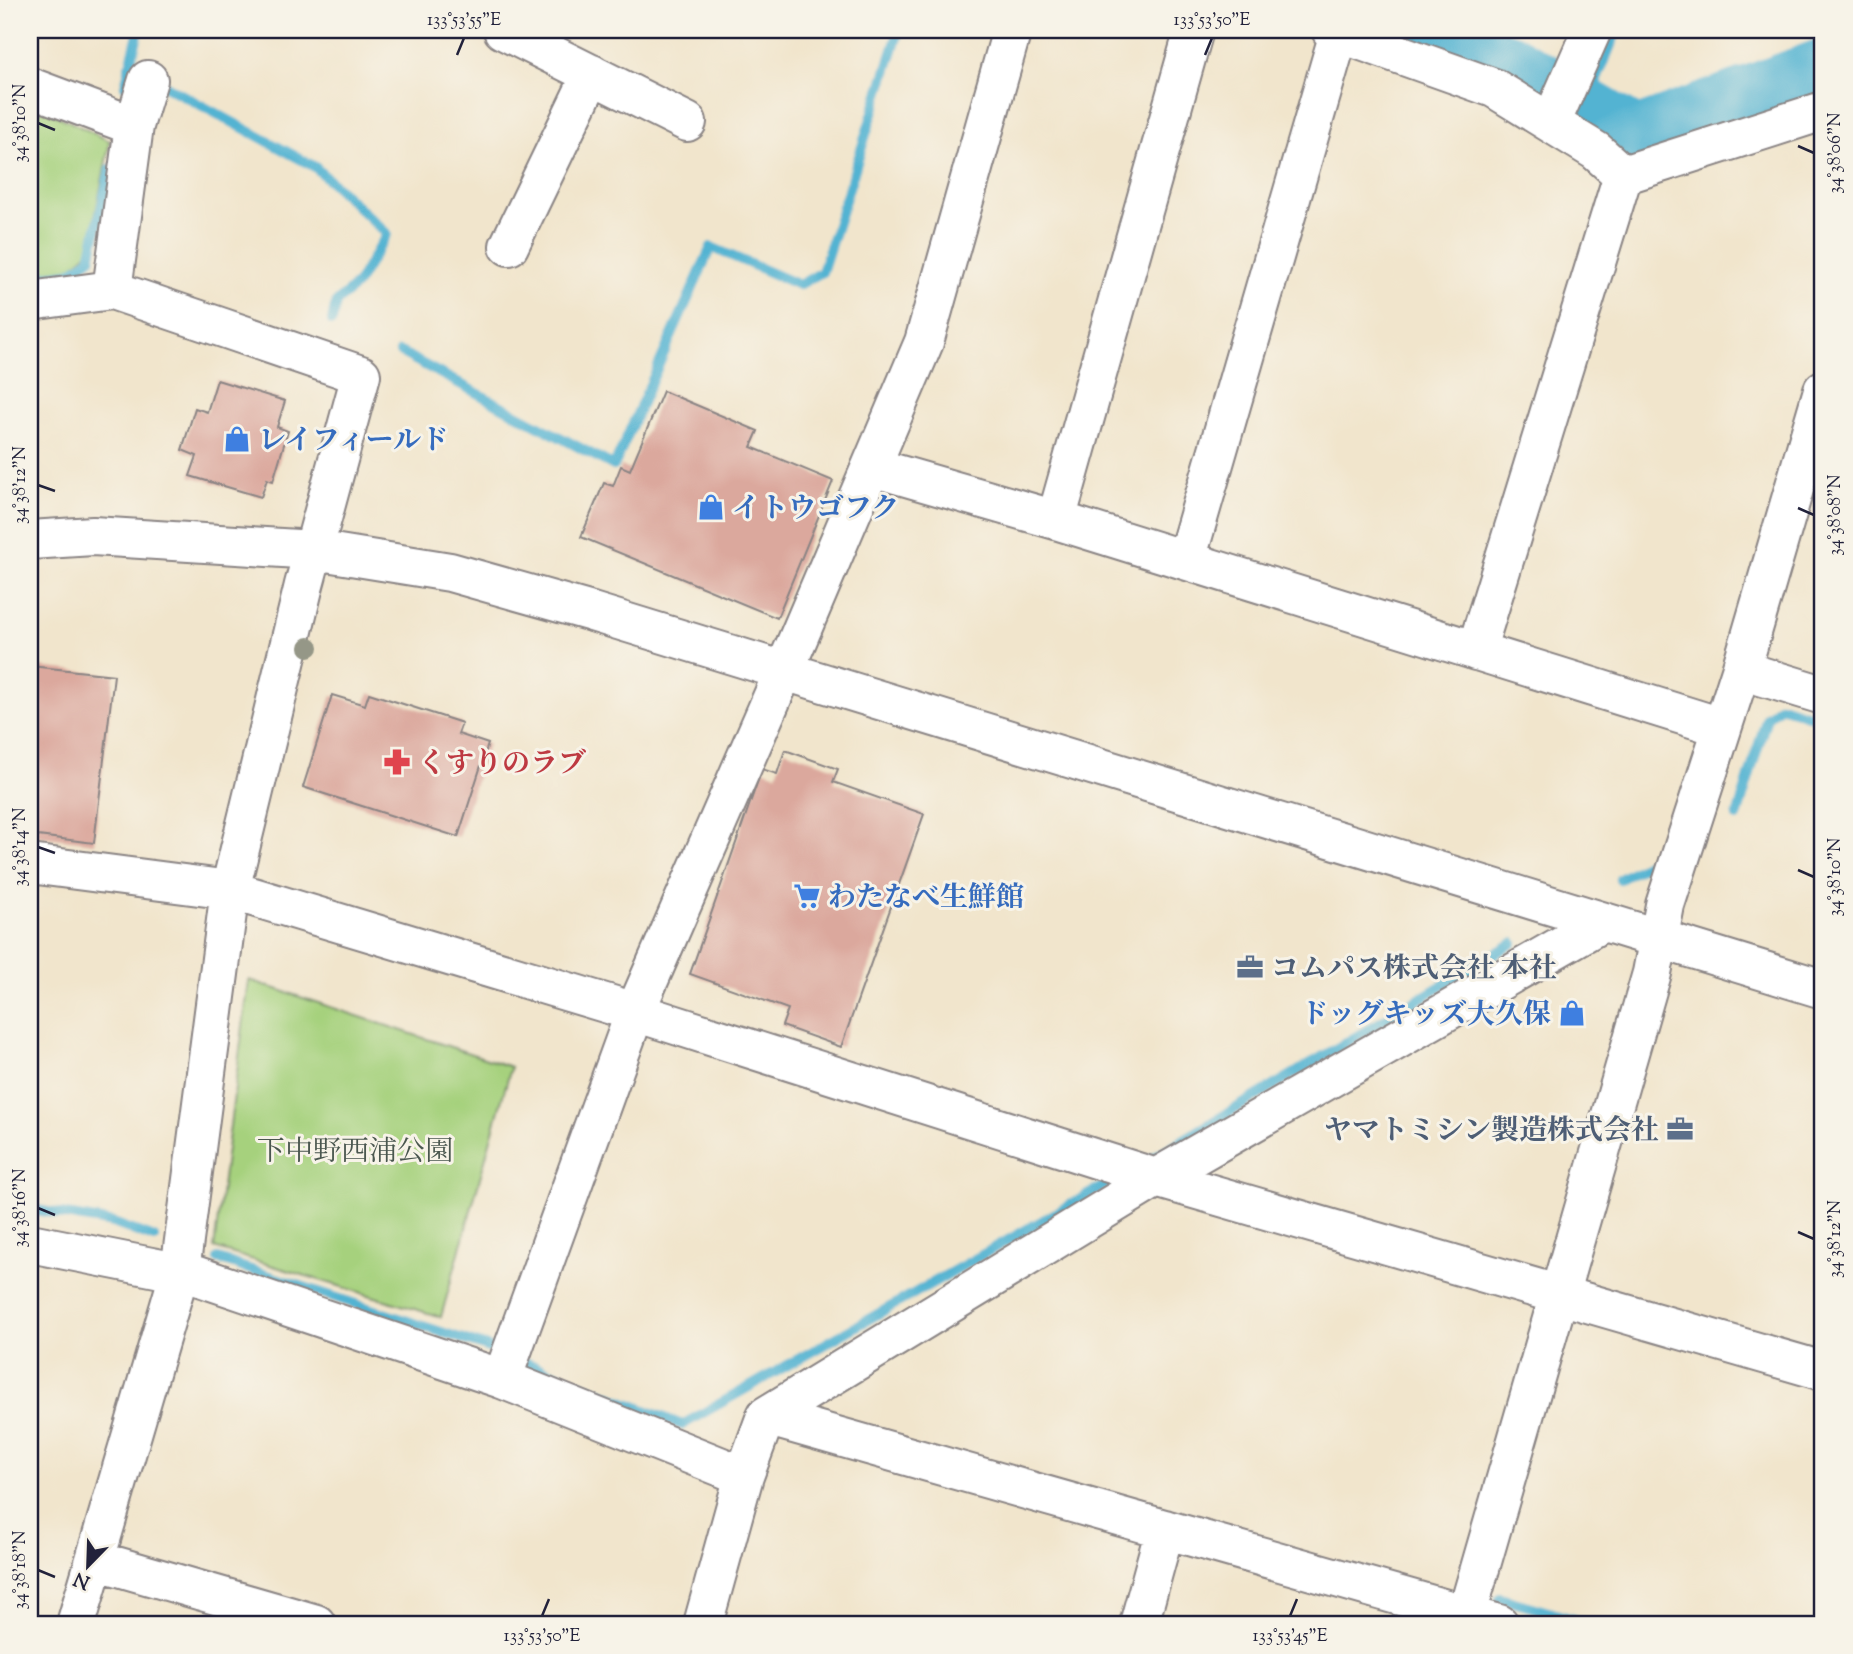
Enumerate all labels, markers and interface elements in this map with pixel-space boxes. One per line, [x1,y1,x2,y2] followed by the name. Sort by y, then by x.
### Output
[427,8,501,34] text: 133°53'55"E
[1174,8,1251,34] text: 133°53'50"E
[8,84,34,162] text: 34°38'10"N
[1823,112,1849,194] text: 34°38'06"N
[258,422,449,462] place label: レイフィールド
[222,424,252,454] shop icon: レイフィールド
[8,446,34,524] text: 34°38'12"N
[1823,474,1849,556] text: 34°38'08"N
[732,490,899,530] place label: イトウゴフク
[696,492,726,522] shop icon: イトウゴフク
[418,745,586,785] place label: くすりのラブ
[382,747,412,777] pharmacy icon: くすりのラブ
[8,808,34,886] text: 34°38'14"N
[1823,838,1849,916] text: 34°38'10"N
[828,879,1024,919] place label: わたなべ生鮮館
[792,881,822,911] supermarket icon: わたなべ生鮮館
[1271,950,1557,990] place label: コムパス株式会社 本社
[1235,952,1265,982] office icon: コムパス株式会社 本社
[1301,996,1551,1036] place label: ドッグキッズ大久保
[1557,998,1587,1028] shop icon: ドッグキッズ大久保
[1324,1112,1659,1152] place label: ヤマトミシン製造株式会社
[1665,1114,1695,1144] office icon: ヤマトミシン製造株式会社
[257,1133,453,1173] park label: 下中野西浦公園
[8,1168,34,1248] text: 34°38'16"N
[1823,1200,1849,1278] text: 34°38'12"N
[8,1530,34,1610] text: 34°38'18"N
[52,1532,122,1602] north arrow
[70,1564,95,1595] text: N
[504,1624,581,1650] text: 133°53'50"E
[1252,1624,1328,1650] text: 133°53'45"E

